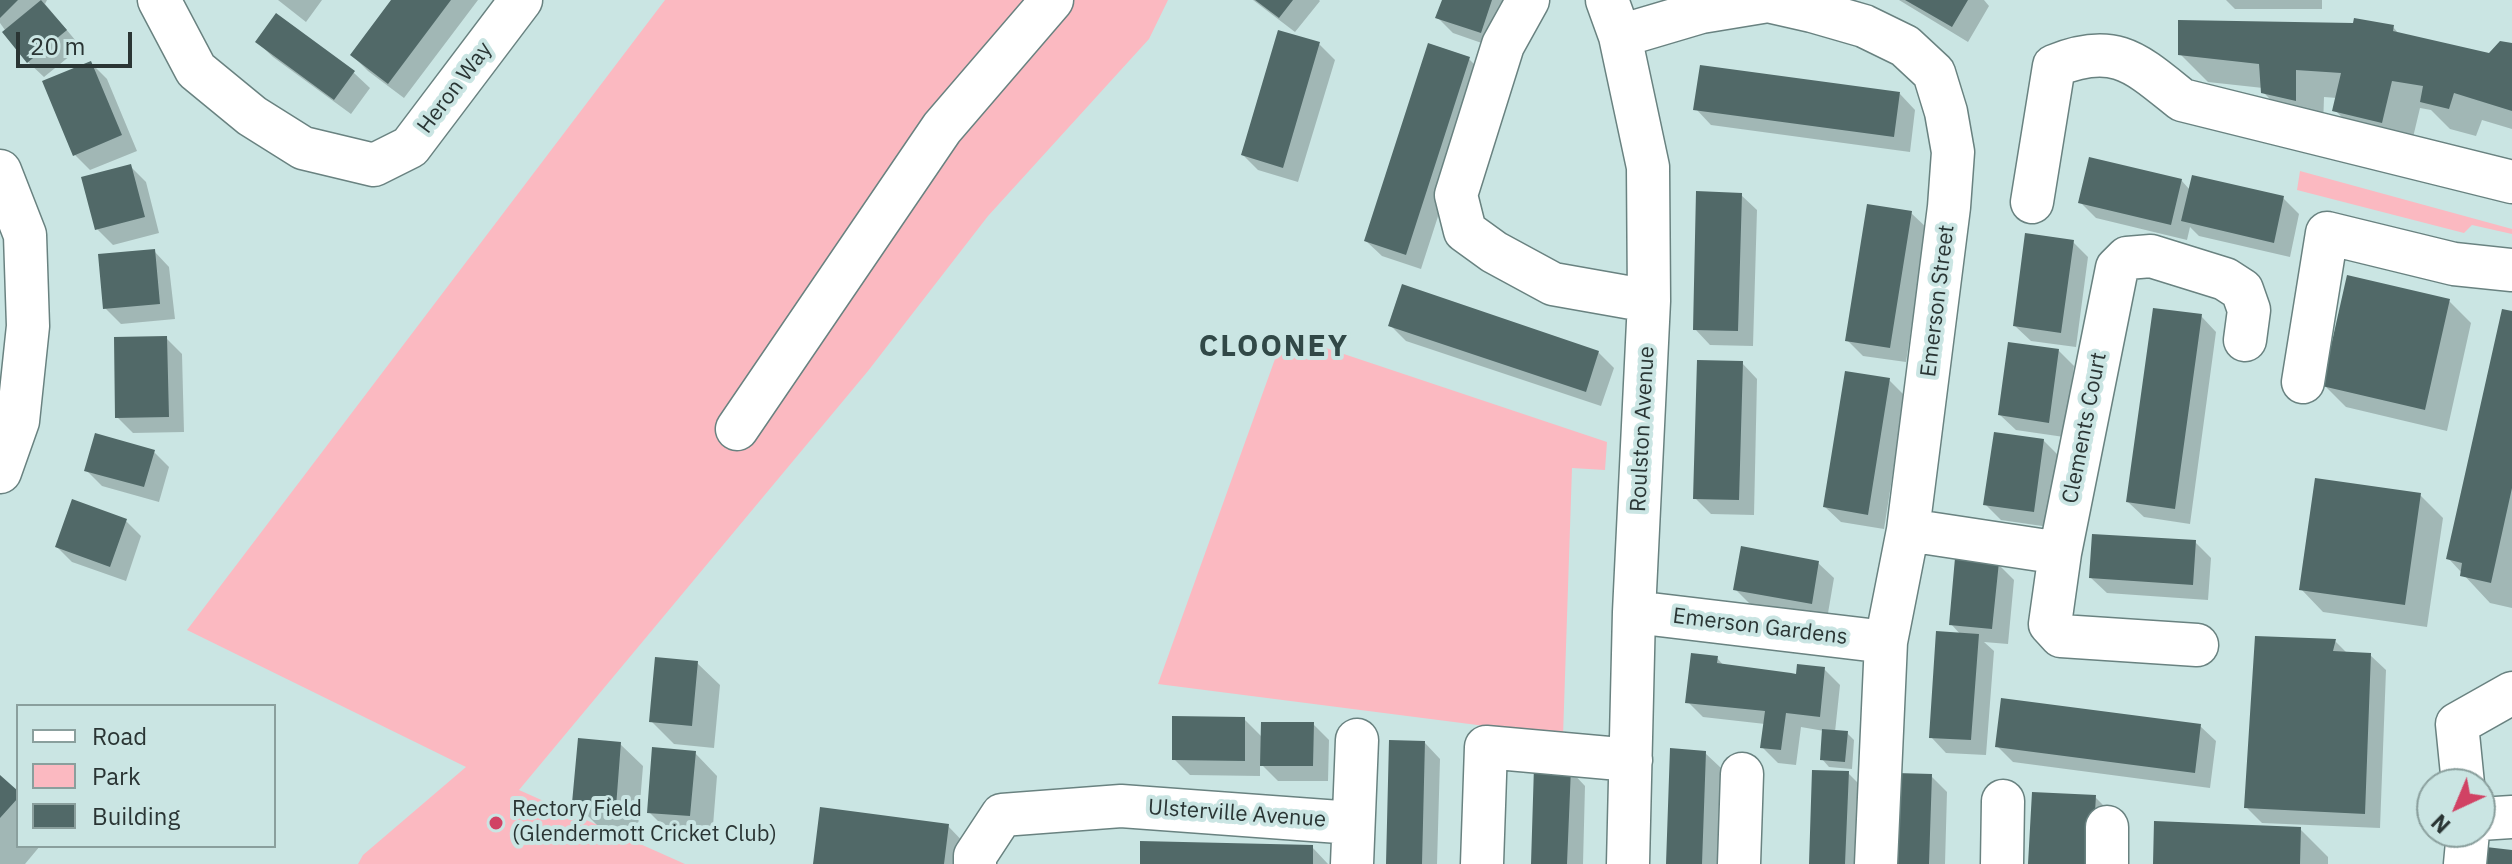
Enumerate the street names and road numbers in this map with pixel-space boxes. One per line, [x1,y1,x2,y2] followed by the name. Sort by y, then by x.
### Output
[412,37,498,139] street label: Heron Way
[1916,223,1960,379] street label: Emerson Street
[1625,345,1661,513] street label: Roulston Avenue
[2057,350,2113,506] street label: Clements Court
[1671,603,1849,651] street label: Emerson Gardens
[1147,795,1327,833] street label: Ulsterville Avenue

